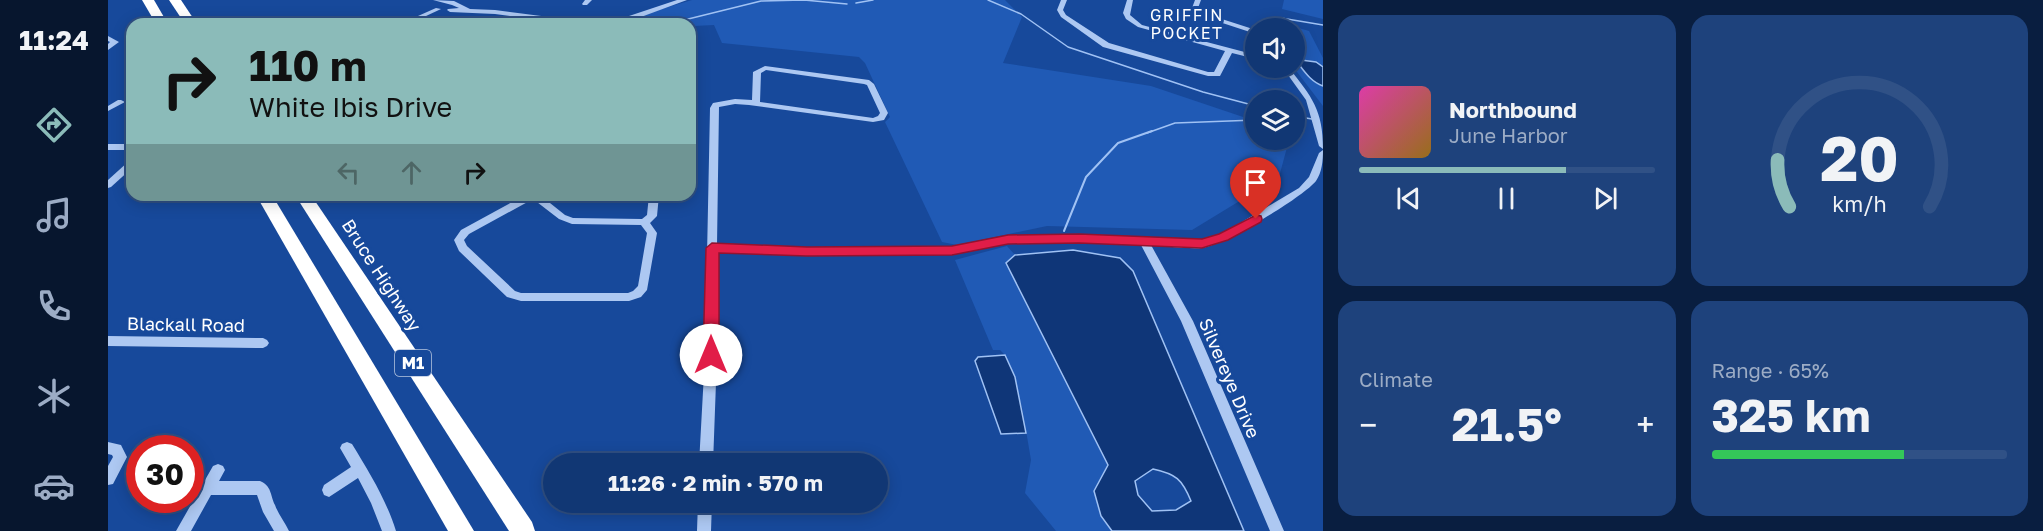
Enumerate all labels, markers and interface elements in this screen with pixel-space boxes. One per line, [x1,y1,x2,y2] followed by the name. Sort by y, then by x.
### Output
[1150,5,1224,43] district label: GRIFFIN POCKET
[1245,18,1305,150] map controls
[1245,18,1305,78] button: sound
[19,24,89,56] text: 11:24
[249,40,367,90] text: 110 m
[150,42,228,120] icon: right
[1245,90,1305,150] button: layers
[249,91,452,123] text: White Ibis Drive
[1449,96,1577,123] text: Northbound
[33,104,75,146] icon: directions
[1820,121,1899,196] text: 20
[1449,123,1568,147] text: June Harbor
[332,156,365,189] icon: left
[395,156,428,189] icon: ahead
[458,156,491,189] icon: right
[1230,157,1281,219] pin
[1239,166,1272,199] icon: arrive
[1392,182,1425,215] icon: previous
[1490,182,1523,215] icon: pause
[1589,182,1622,215] icon: next
[1832,192,1887,218] text: km/h
[33,194,75,236] icon: music
[338,215,426,335] street label: Bruce Highway
[33,285,75,327] icon: phone
[127,312,245,336] street label: Blackall Road
[1195,315,1265,441] street label: Silvereye Drive
[679,323,743,387] position arrow
[395,350,431,376] road number: M1
[1712,358,1829,382] text: Range · 65%
[1359,367,1433,391] text: Climate
[33,375,75,417] icon: climate
[1712,388,1871,442] text: 325 km
[1452,397,1562,451] text: 21.5°
[1359,405,1377,444] text: −
[1636,405,1655,444] text: +
[126,435,204,513] speed limit sign: 30
[33,465,75,507] icon: car
[608,469,823,496] text: 11:26 · 2 min · 570 m

